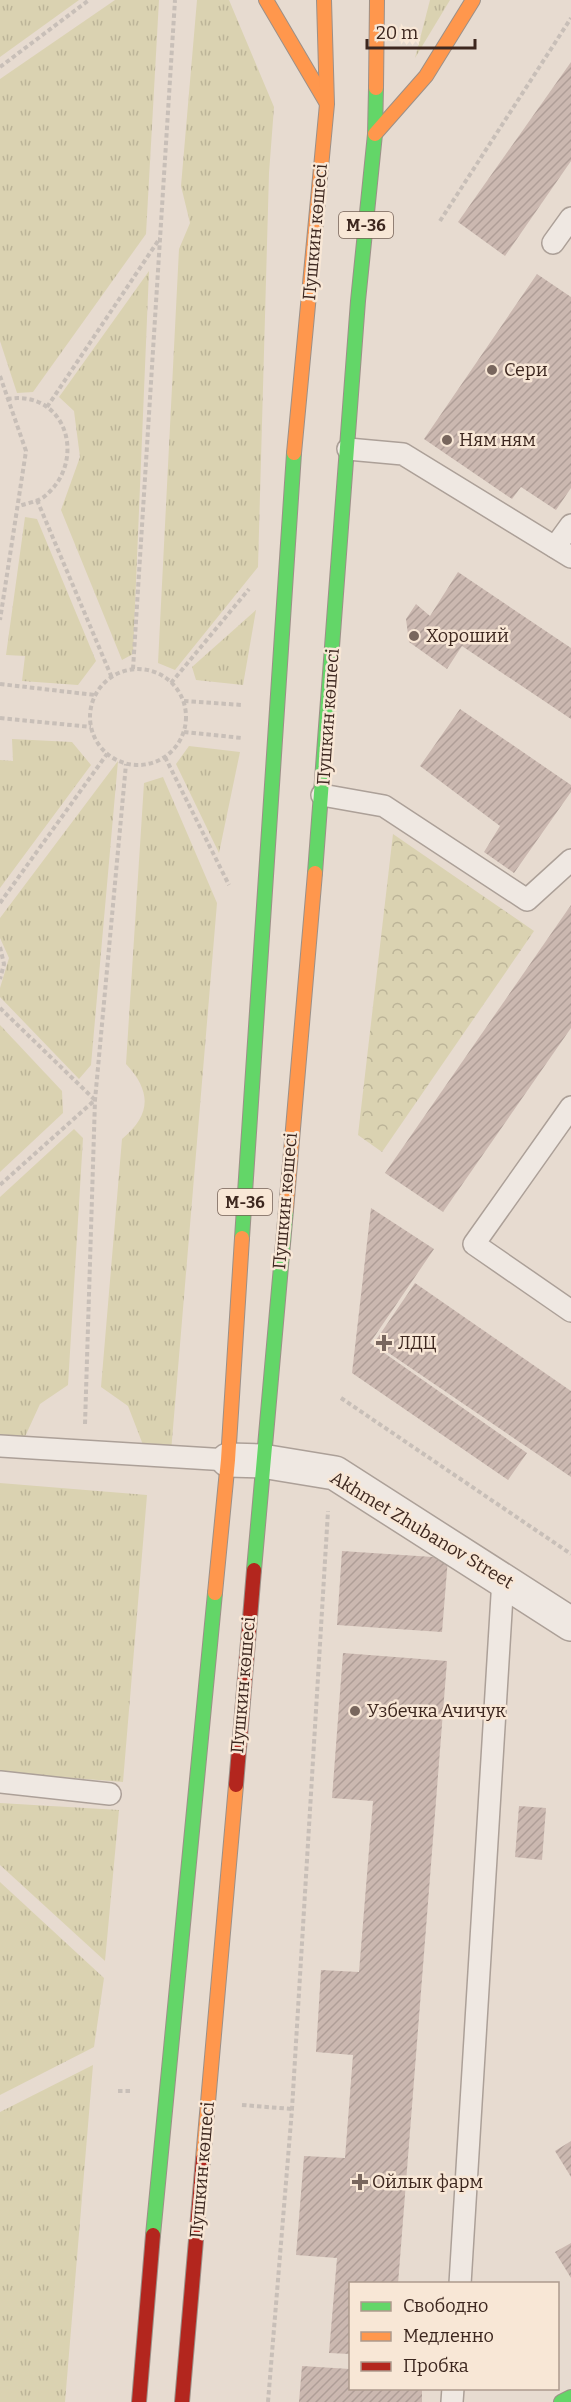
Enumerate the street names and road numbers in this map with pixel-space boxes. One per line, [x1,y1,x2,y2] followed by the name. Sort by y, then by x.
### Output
[298,163,332,301] street label: Пушкин көшесі
[339,212,393,238] road number: M-36
[312,648,344,786] street label: Пушкин көшесі
[268,1132,302,1270] street label: Пушкин көшесі
[218,1189,272,1215] road number: M-36
[326,1467,518,1594] street label: Akhmet Zhubanov Street
[226,1616,260,1754] street label: Пушкин көшесі
[185,2101,219,2239] street label: Пушкин көшесі

